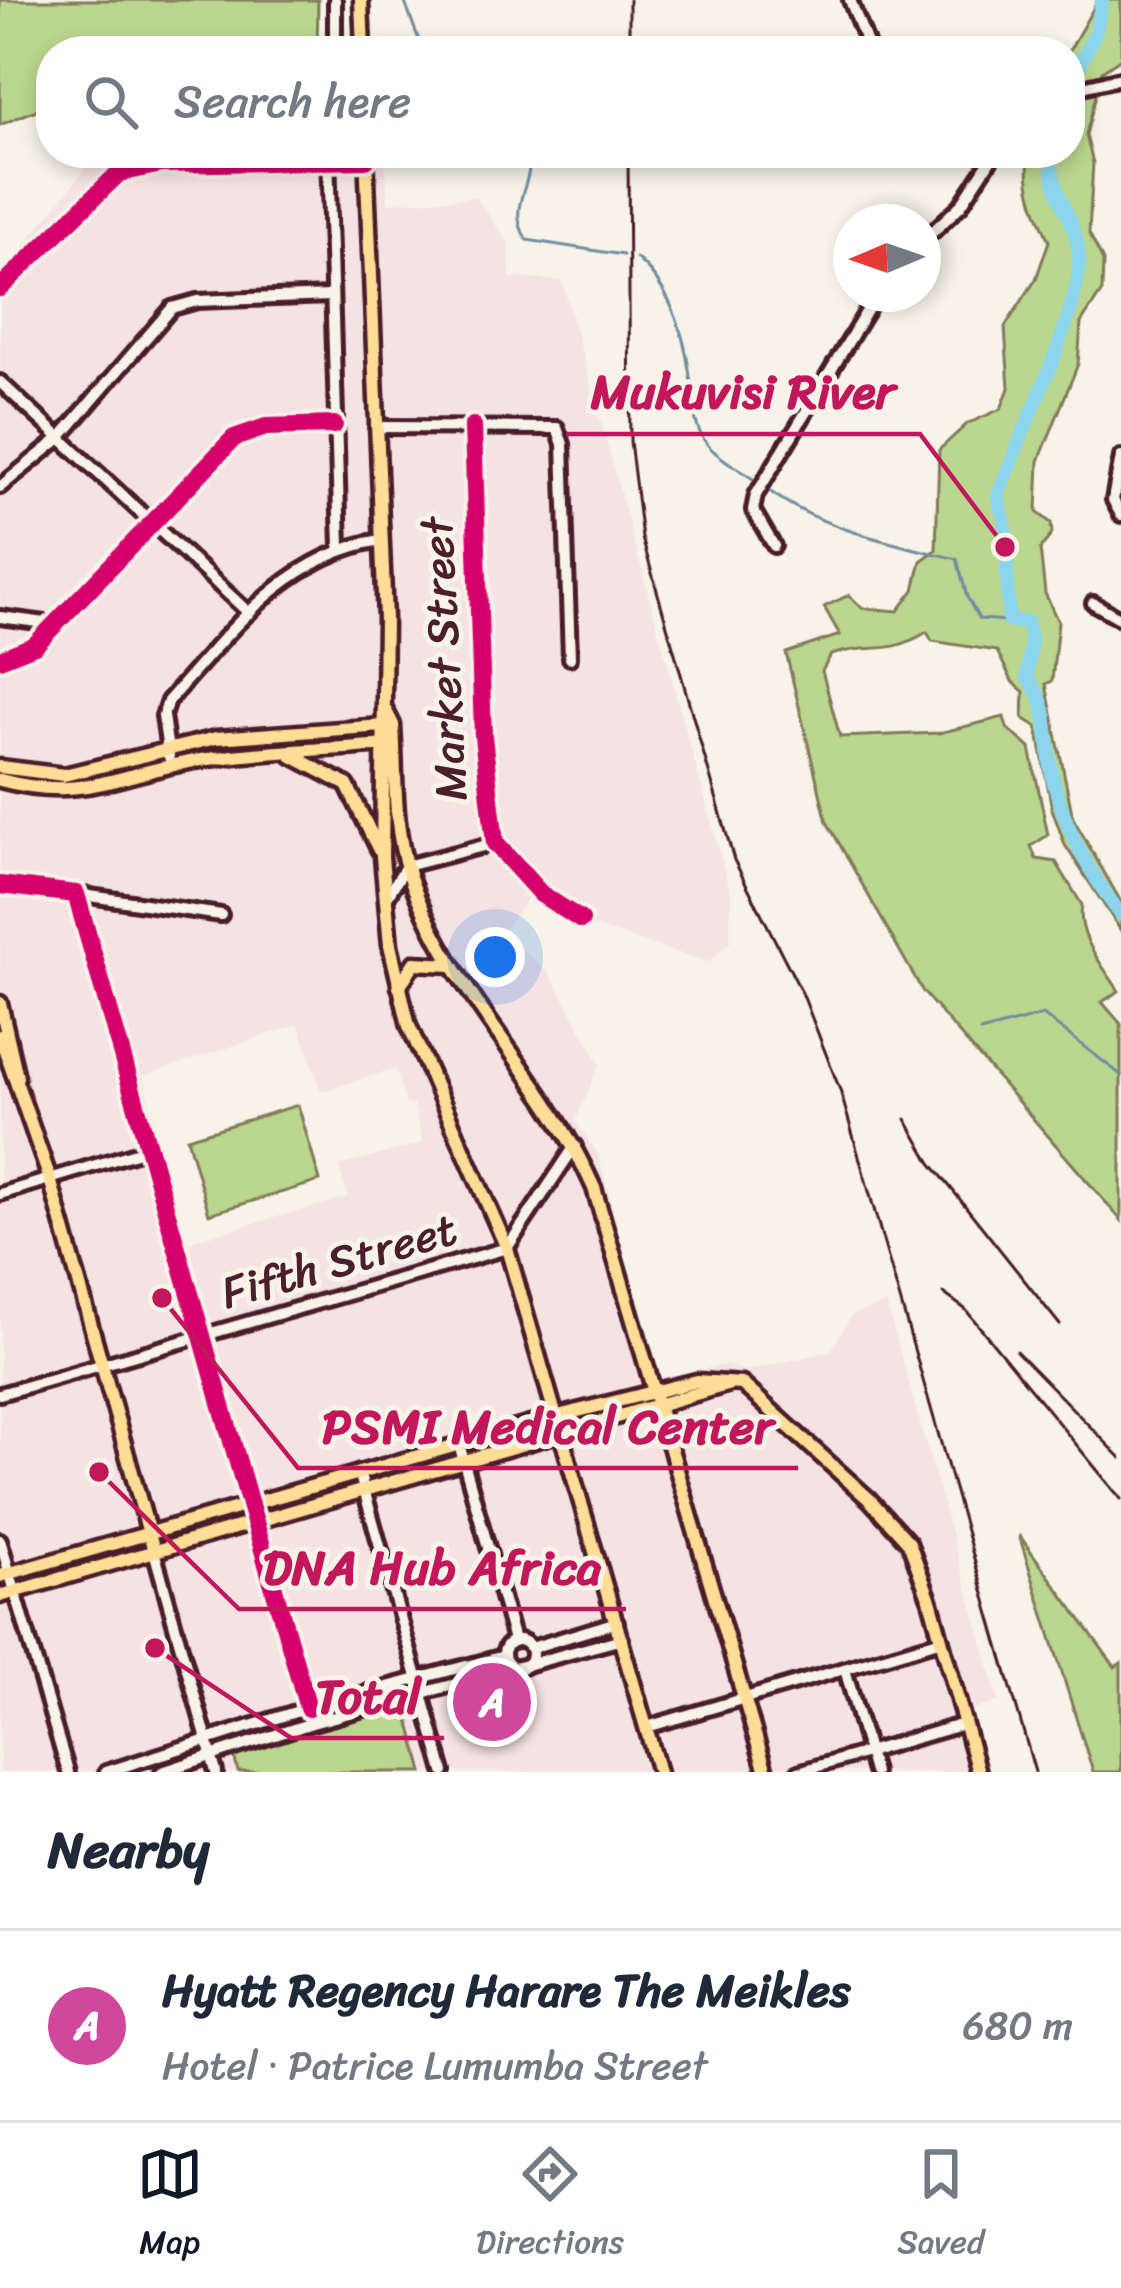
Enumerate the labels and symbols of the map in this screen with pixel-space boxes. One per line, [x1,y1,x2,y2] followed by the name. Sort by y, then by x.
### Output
[833,204,941,312] north arrow
[590,349,899,434] text: Mukuvisi River
[566,350,920,434] callout: Mukuvisi River
[397,513,491,803] street label: Market Street
[465,927,525,987] your location
[211,1189,467,1333] street label: Fifth Street
[298,1384,798,1468] callout: PSMI Medical Center
[322,1384,777,1469] text: PSMI Medical Center
[239,1525,626,1609] callout: DNA Hub Africa
[263,1525,602,1610] text: DNA Hub Africa
[291,1654,444,1738] callout: Total
[315,1654,423,1739] text: Total
[453,1657,531,1747] pin: A

